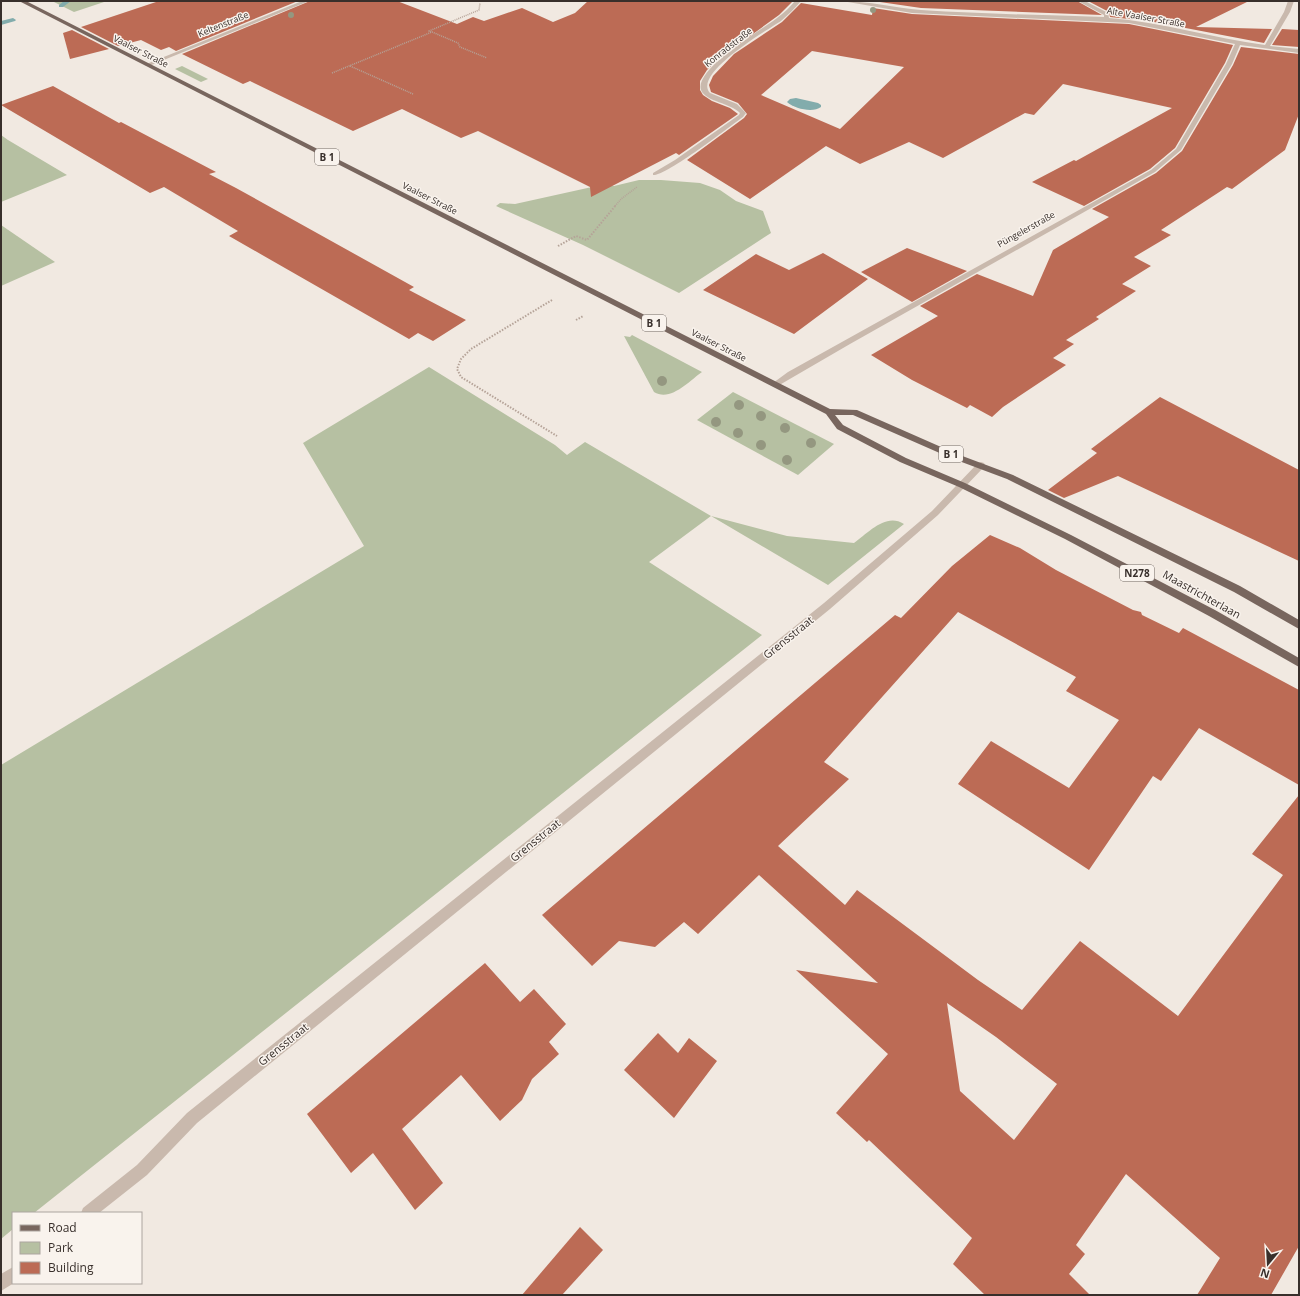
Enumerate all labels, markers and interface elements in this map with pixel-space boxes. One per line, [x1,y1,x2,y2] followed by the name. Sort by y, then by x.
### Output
[1106,4,1186,30] street label: Alte Vaalser Straße
[196,8,250,40] street label: Keltenstraße
[701,24,755,70] street label: Konradstraße
[111,31,171,71] street label: Vaalser Straße
[315,149,339,165] road number: B 1
[400,178,460,218] street label: Vaalser Straße
[995,208,1057,250] street label: Püngelerstraße
[642,315,666,331] road number: B 1
[689,325,749,365] street label: Vaalser Straße
[939,446,963,462] road number: B 1
[1120,565,1154,581] road number: N278
[1160,566,1244,622] street label: Maastrichterlaan
[760,612,816,662] street label: Grensstraat
[507,815,563,865] street label: Grensstraat
[255,1019,311,1069] street label: Grensstraat
[12,1212,142,1284] legend
[48,1219,77,1236] text: Road
[48,1239,74,1256] text: Park
[1248,1244,1288,1284] north arrow
[48,1259,94,1276] text: Building
[1258,1265,1271,1283] text: N

